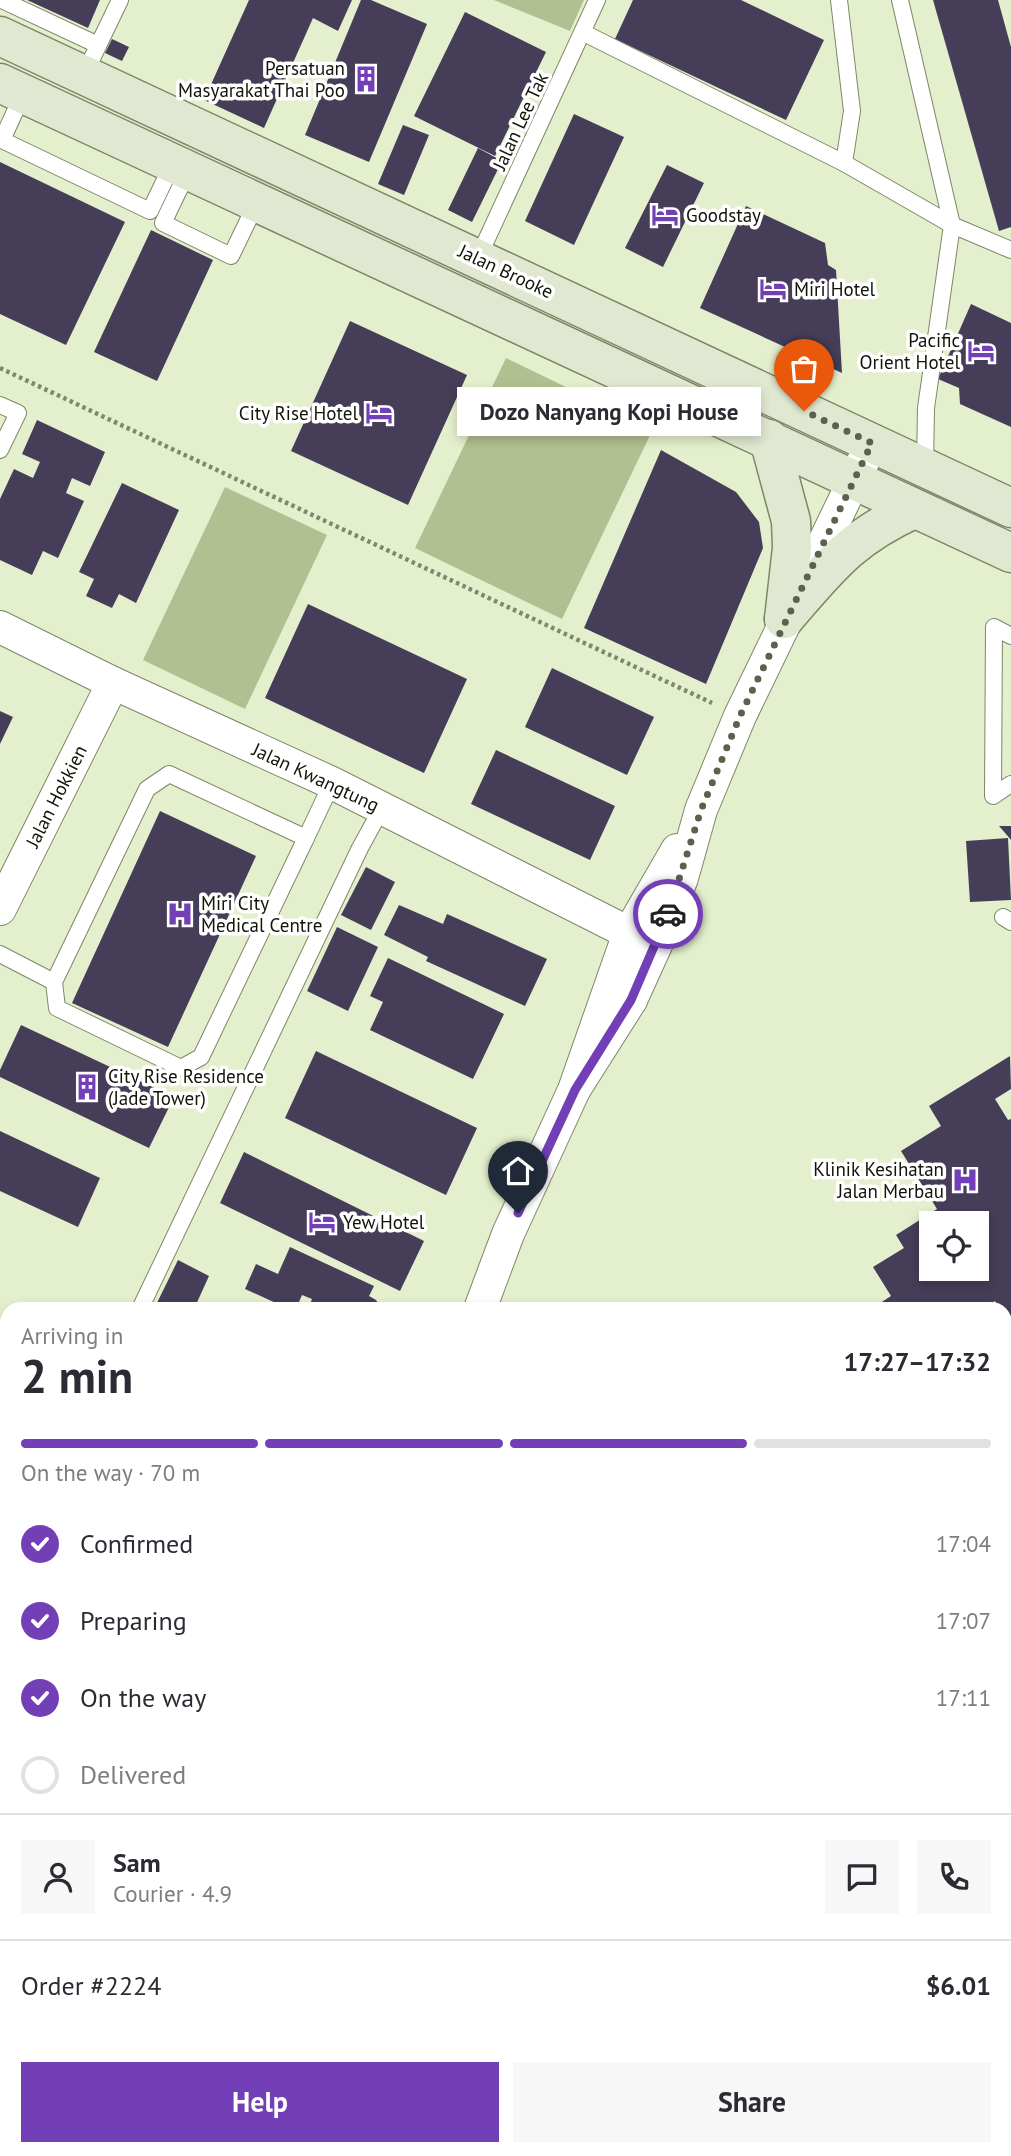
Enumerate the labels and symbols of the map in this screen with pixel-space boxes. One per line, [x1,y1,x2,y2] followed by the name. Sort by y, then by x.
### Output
[178,56,345,102] place label: Persatuan Masyarakat Thai Poo
[351,64,381,94] building icon: Persatuan Masyarakat Thai Poo
[487,68,553,174] street label: Jalan Lee Tak
[650,200,680,230] hotel icon: Goodstay
[686,203,761,227] place label: Goodstay
[454,238,557,303] street label: Jalan Brooke
[758,274,788,304] hotel icon: Miri Hotel
[794,277,876,301] place label: Miri Hotel
[860,328,960,374] place label: Pacific Orient Hotel
[966,336,996,366] hotel icon: Pacific Orient Hotel
[774,339,834,411] pin
[458,386,762,436] callout: Dozo Nanyang Kopi House
[364,398,394,428] hotel icon: City Rise Hotel
[239,401,358,425] place label: City Rise Hotel
[248,737,383,817] street label: Jalan Kwangtung
[20,741,92,852] street label: Jalan Hokkien
[633,879,703,949] courier
[201,891,322,937] place label: Miri City Medical Centre
[165,899,195,929] hospital icon: Miri City Medical Centre
[108,1064,264,1110] place label: City Rise Residence (Jade Tower)
[72,1072,102,1102] building icon: City Rise Residence (Jade Tower)
[488,1141,548,1213] pin
[813,1157,944,1203] place label: Klinik Kesihatan Jalan Merbau
[950,1165,980,1195] hospital icon: Klinik Kesihatan Jalan Merbau
[307,1207,337,1237] hotel icon: Yew Hotel
[343,1210,425,1234] place label: Yew Hotel

